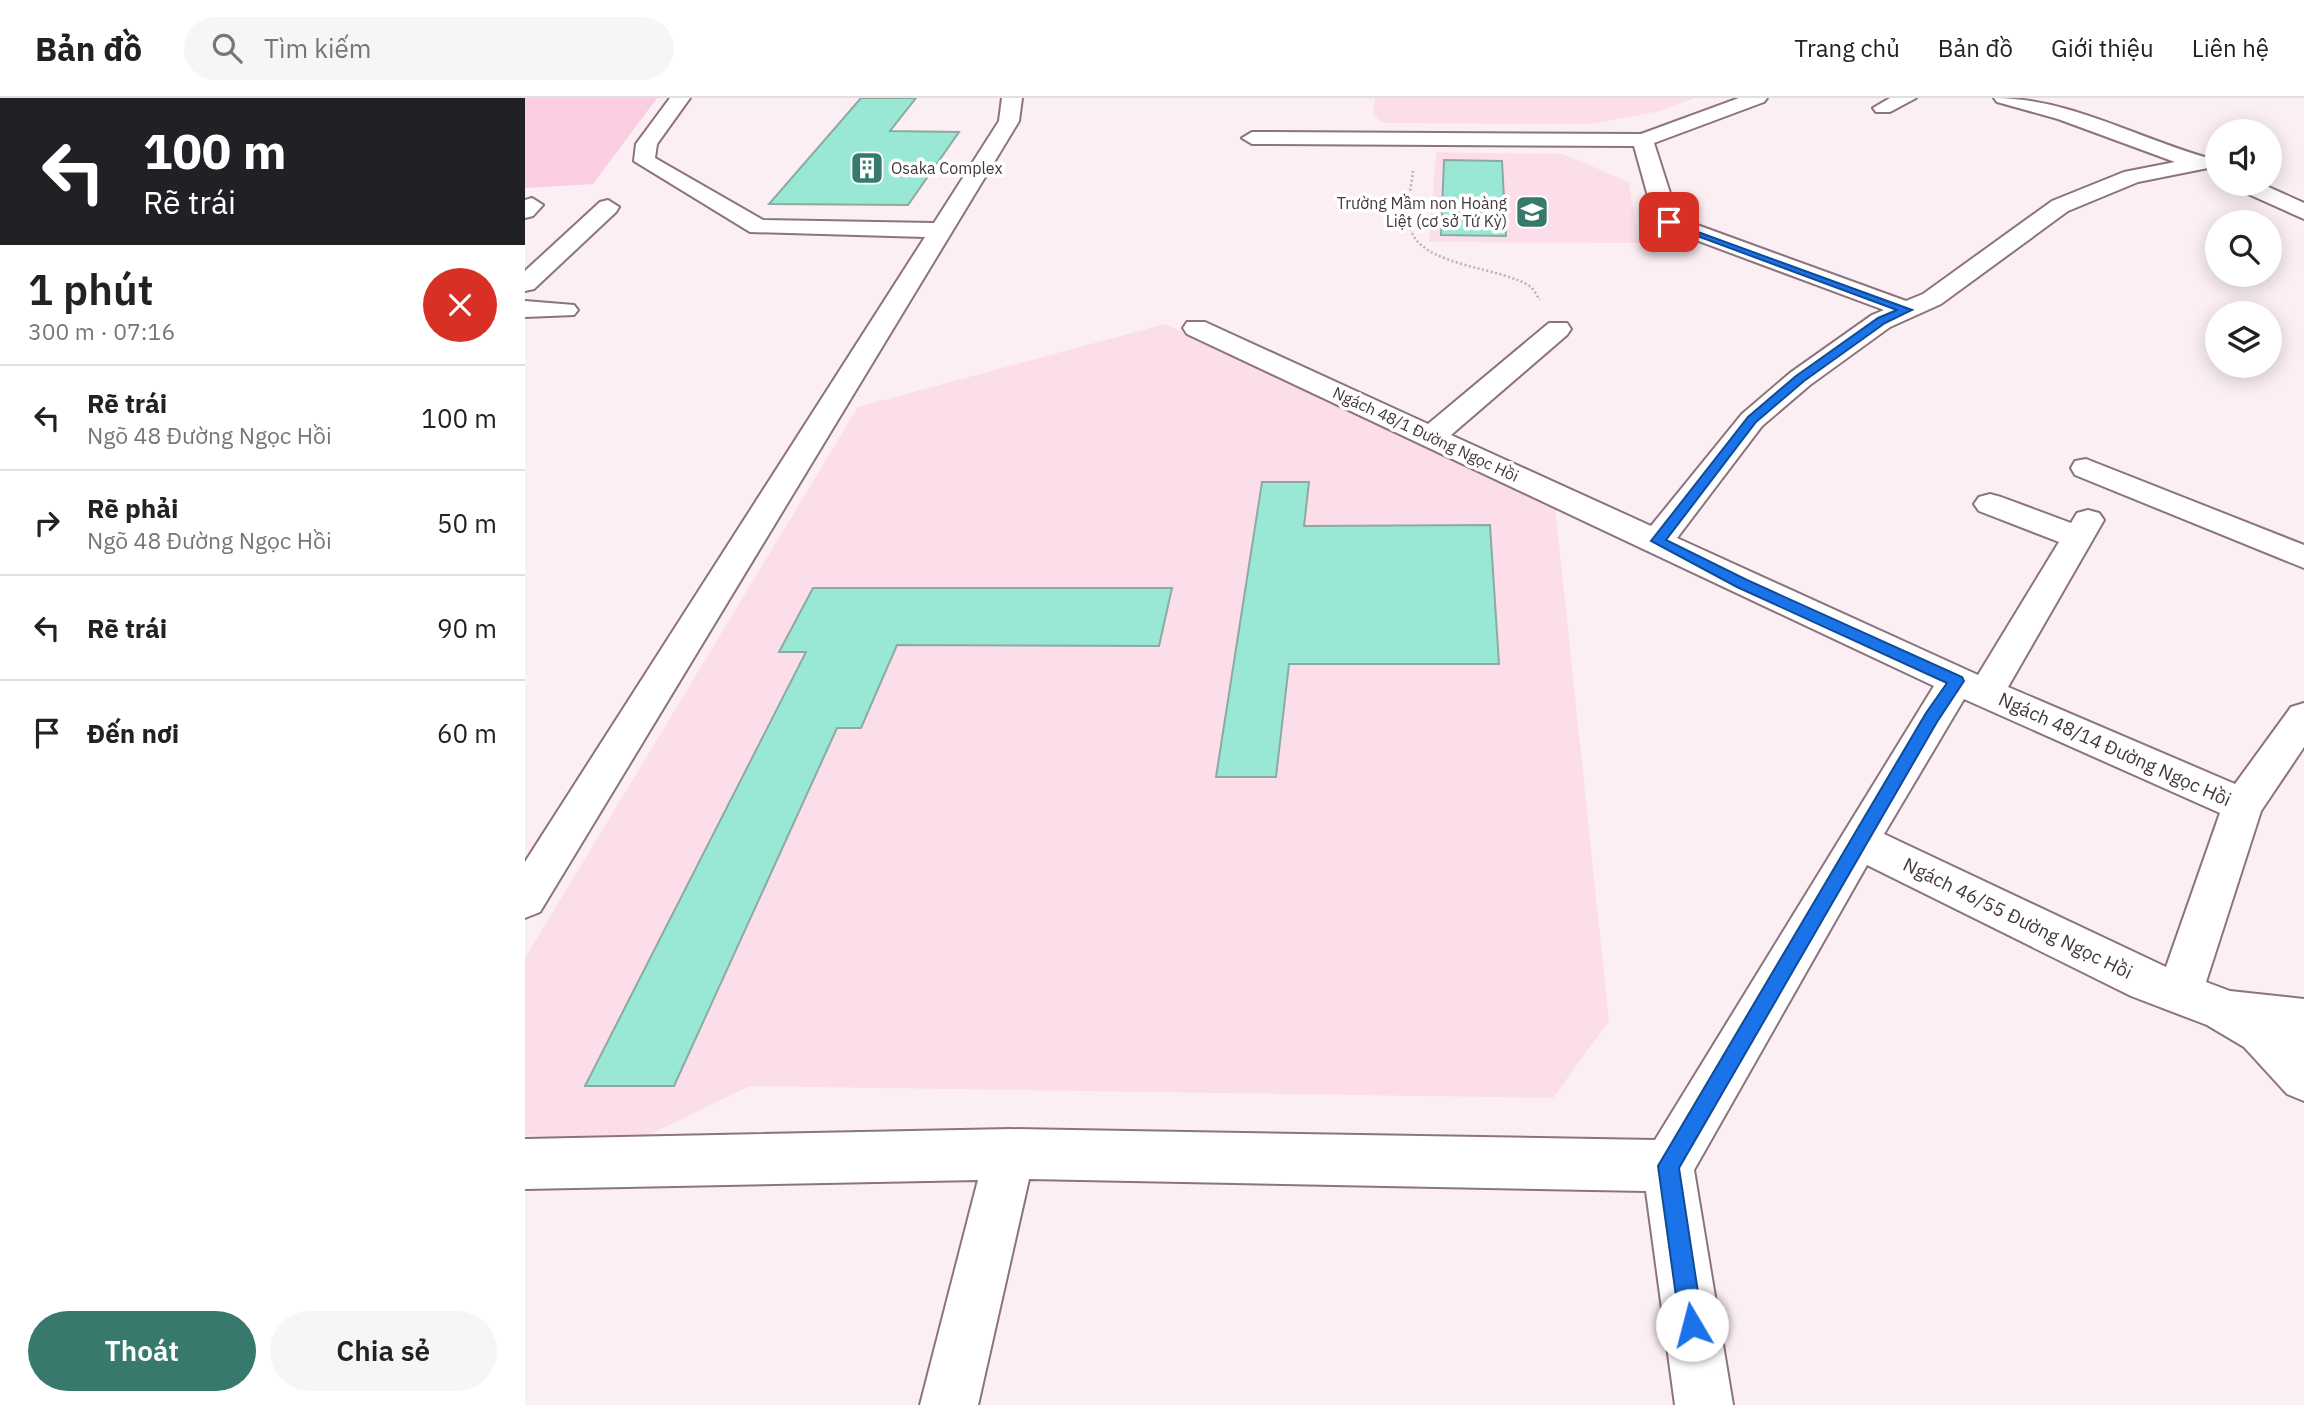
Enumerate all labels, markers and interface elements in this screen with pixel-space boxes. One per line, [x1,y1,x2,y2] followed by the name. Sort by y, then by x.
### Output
[184,17,674,80] search box
[35,27,142,70] text: Bản đồ
[208,29,246,67] icon: search
[264,31,371,65] text: Tìm kiếm
[1794,32,1900,64] text: Trang chủ
[1938,32,2013,64] text: Bản đồ
[2051,32,2154,64] text: Giới thiệu
[2192,32,2269,64] text: Liên hệ
[143,119,287,182] text: 100 m
[2205,119,2282,378] map controls
[2205,119,2282,196] button: sound
[28,126,119,217] icon: left
[848,149,886,187] building icon: Osaka Complex
[891,158,1003,178] place label: Osaka Complex
[143,181,236,223] text: Rẽ trái
[1639,192,1699,252] pin
[1337,193,1508,231] place label: Trường Mầm non Hoàng Liệt (cơ sở Tứ Kỳ)
[1513,193,1551,231] school or university icon: Trường Mầm non Hoàng Liệt (cơ sở Tứ Kỳ)
[1650,203,1688,241] icon: arrive
[2205,210,2282,287] button: search
[28,262,153,317] text: 1 phút
[423,268,497,342] button: close
[2205,301,2282,378] button: layers
[28,316,175,346] text: 300 m · 07:16
[1330,382,1522,486] street label: Ngách 48/1 Đường Ngọc Hồi
[87,386,167,420] text: Rẽ trái
[28,399,66,437] icon: left
[421,401,497,435] text: 100 m
[87,420,332,450] text: Ngõ 48 Đường Ngọc Hồi
[87,491,178,525] text: Rẽ phải
[28,504,66,542] icon: right
[437,506,497,540] text: 50 m
[87,525,332,555] text: Ngõ 48 Đường Ngọc Hồi
[28,609,66,647] icon: left
[87,611,167,645] text: Rẽ trái
[437,611,497,645] text: 90 m
[1995,687,2235,811] street label: Ngách 48/14 Đường Ngọc Hồi
[28,714,66,752] icon: arrive
[87,716,179,750] text: Đến nơi
[437,716,497,750] text: 60 m
[1899,852,2137,984] street label: Ngách 46/55 Đường Ngọc Hồi
[1655,1288,1729,1362] position arrow
[28,1311,256,1391] button: Thoát
[270,1311,497,1391] button: Chia sẻ

